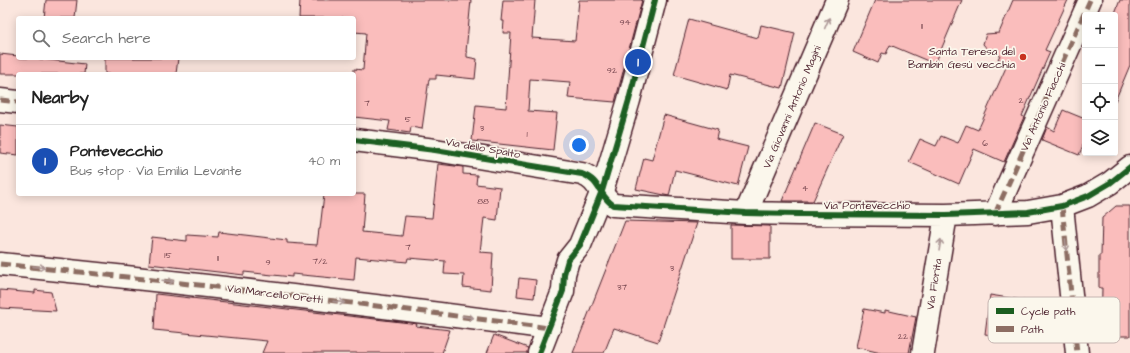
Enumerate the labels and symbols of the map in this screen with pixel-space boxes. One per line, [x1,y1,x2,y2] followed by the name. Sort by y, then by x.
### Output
[619,16,631,29] house number: 94
[824,17,831,29] one-way arrow
[921,20,923,33] house number: 11
[759,43,826,171] street label: Via Giovanni Antonio Magini
[908,44,1015,72] place label: Santa Teresa del Bambin Gesù vecchia
[625,47,651,77] pin: 1
[1018,52,1028,62] marker: Santa Teresa del Bambin Gesù vecchia
[1017,60,1069,154] street label: Via Antonio Fiacchi
[607,64,618,77] house number: 92
[1018,94,1024,107] house number: 2
[364,97,370,110] house number: 7
[405,113,412,126] house number: 5
[480,122,485,135] house number: 3
[526,128,528,141] house number: 1
[445,134,522,162] street label: Via dello Spalto
[569,135,589,155] your location
[982,137,988,150] house number: 6
[802,182,808,195] house number: 4
[477,195,489,208] house number: 88
[824,198,911,213] street label: Via Pontevecchio
[1062,238,1070,251] one-way arrow
[937,239,945,252] one-way arrow
[405,241,411,254] house number: 7
[164,249,172,262] house number: 15
[217,252,219,265] house number: 11
[313,255,328,268] house number: 7/2
[265,256,271,269] house number: 9
[923,257,946,311] street label: Via Fiorita
[670,262,675,275] house number: 3
[32,264,45,271] one-way arrow
[161,277,174,285] one-way arrow
[226,281,324,307] street label: Via Marcello Oretti
[617,281,628,294] house number: 37
[988,297,1120,343] legend
[332,298,345,306] one-way arrow
[1021,304,1076,320] text: Cycle path
[461,313,474,321] one-way arrow
[1021,322,1044,337] text: Path
[898,330,909,343] house number: 22

